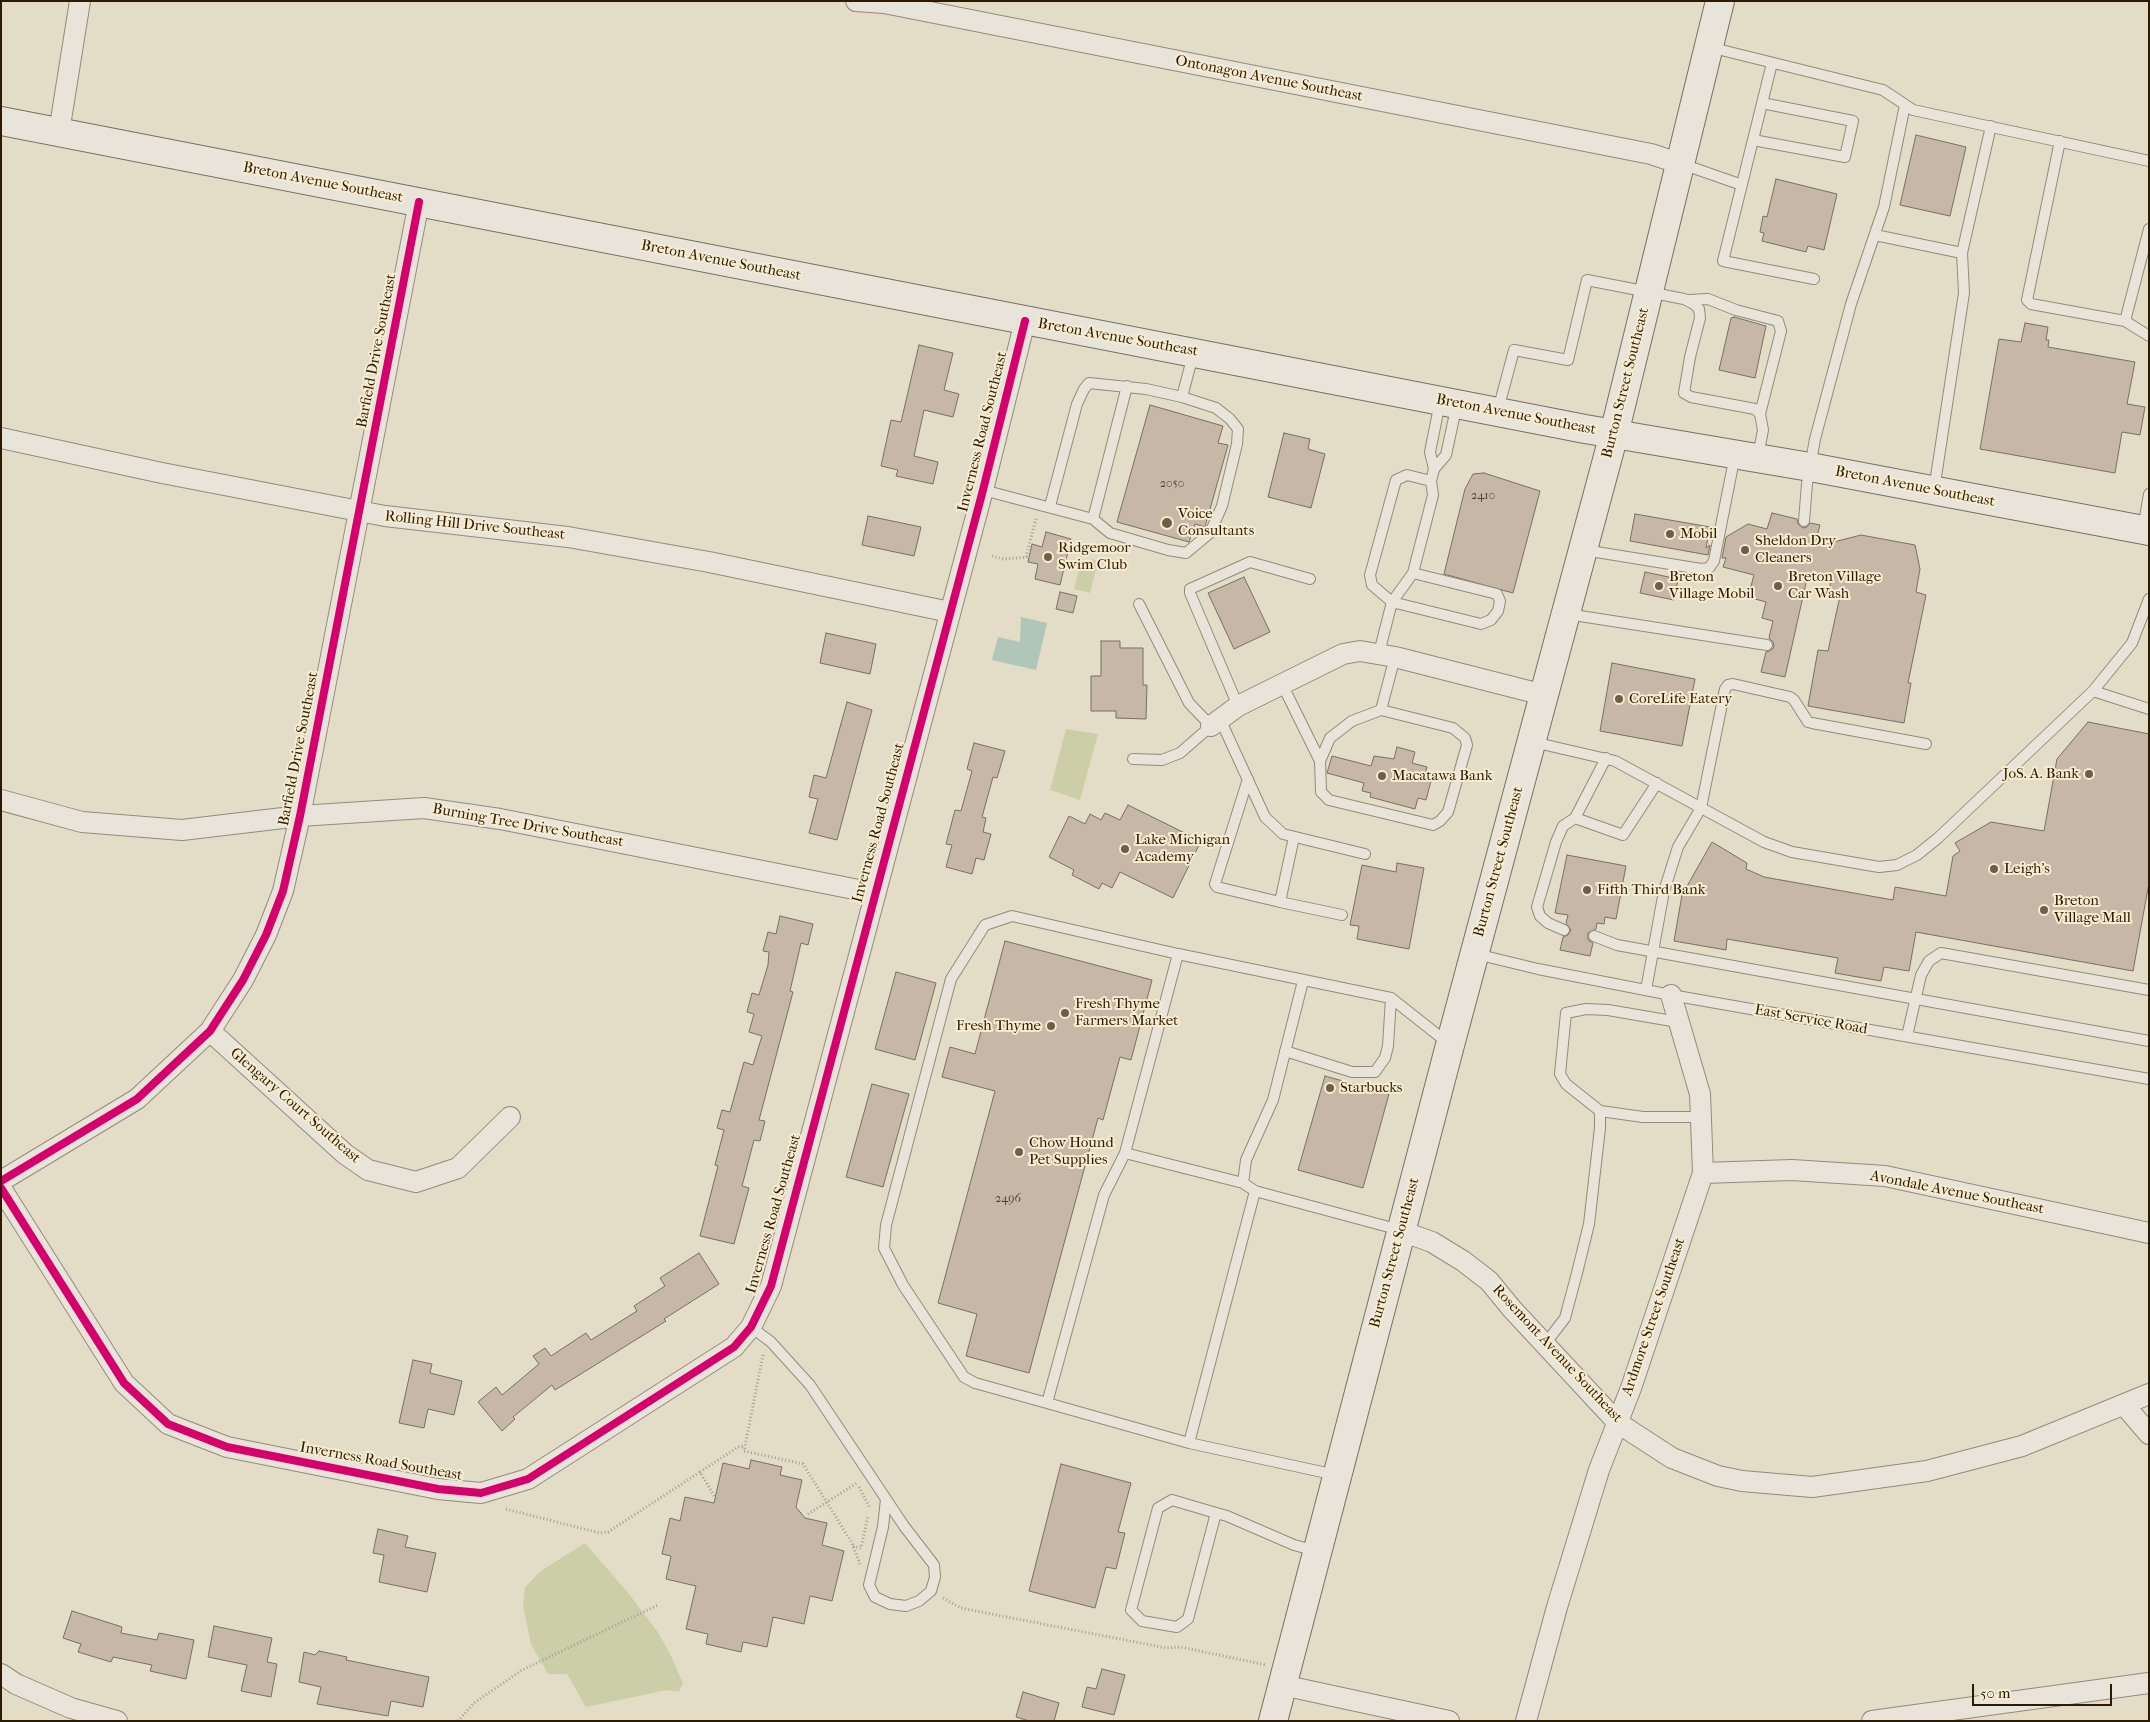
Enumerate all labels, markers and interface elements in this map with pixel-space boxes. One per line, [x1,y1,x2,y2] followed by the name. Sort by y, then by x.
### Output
[1174,52,1364,106] street label: Ontonagon Avenue Southeast
[242,159,404,207] street label: Breton Avenue Southeast
[640,237,802,285] street label: Breton Avenue Southeast
[353,272,401,430] street label: Barfield Drive Southeast
[1599,306,1653,460] street label: Burton Street Southeast
[1036,315,1200,361] street label: Breton Avenue Southeast
[954,350,1012,514] street label: Inverness Road Southeast
[1435,391,1597,439] street label: Breton Avenue Southeast
[1834,463,1996,511] street label: Breton Avenue Southeast
[1160,477,1184,491] house number: 2050
[1471,489,1495,503] house number: 2410
[1178,505,1254,540] place label: Voice Consultants
[384,508,566,544] street label: Rolling Hill Drive Southeast
[1160,516,1174,530] marker: Voice Consultants
[1680,525,1717,543] place label: Mobil
[1664,528,1676,540] marker: Mobil
[1755,532,1836,567] place label: Sheldon Dry Cleaners
[1058,539,1131,574] place label: Ridgemoor Swim Club
[1739,544,1751,556] marker: Sheldon Dry Cleaners
[1042,551,1054,563] marker: Ridgemoor Swim Club
[1669,568,1754,603] place label: Breton Village Mobil
[1788,568,1881,603] place label: Breton Village Car Wash
[1653,580,1665,592] marker: Breton Village Mobil
[1772,580,1784,592] marker: Breton Village Car Wash
[275,670,323,828] street label: Barfield Drive Southeast
[1629,690,1732,708] place label: CoreLife Eatery
[1613,693,1625,705] marker: CoreLife Eatery
[849,741,909,905] street label: Inverness Road Southeast
[2003,765,2079,783] place label: JoS. A. Bank
[1392,767,1492,785] place label: Macatawa Bank
[2083,768,2095,780] marker: JoS. A. Bank
[1376,770,1388,782] marker: Macatawa Bank
[1470,785,1528,939] street label: Burton Street Southeast
[431,800,625,852] street label: Burning Tree Drive Southeast
[1135,831,1230,866] place label: Lake Michigan Academy
[1119,843,1131,855] marker: Lake Michigan Academy
[2004,860,2050,878] place label: Leigh's
[1988,863,2000,875] marker: Leigh's
[1597,881,1705,899] place label: Fifth Third Bank
[1581,884,1593,896] marker: Fifth Third Bank
[2054,892,2131,927] place label: Breton Village Mall
[2038,904,2050,916] marker: Breton Village Mall
[1075,995,1178,1030] place label: Fresh Thyme Farmers Market
[1753,1001,1869,1039] street label: East Service Road
[1059,1007,1071,1019] marker: Fresh Thyme Farmers Market
[956,1017,1041,1035] place label: Fresh Thyme
[1045,1020,1057,1032] marker: Fresh Thyme
[226,1044,364,1168] street label: Glengary Court Southeast
[1340,1079,1402,1097] place label: Starbucks
[1324,1082,1336,1094] marker: Starbucks
[743,1132,805,1296] street label: Inverness Road Southeast
[1029,1134,1114,1169] place label: Chow Hound Pet Supplies
[1013,1146,1025,1158] marker: Chow Hound Pet Supplies
[1869,1167,2045,1219] street label: Avondale Avenue Southeast
[1366,1176,1424,1330] street label: Burton Street Southeast
[995,1192,1021,1206] house number: 2496
[1618,1235,1690,1399] street label: Ardmore Street Southeast
[1488,1281,1626,1427] street label: Rosemont Avenue Southeast
[298,1439,464,1485] street label: Inverness Road Southeast
[1975,1674,2115,1706] scale bar
[1980,1684,2010,1702] text: 50 m

